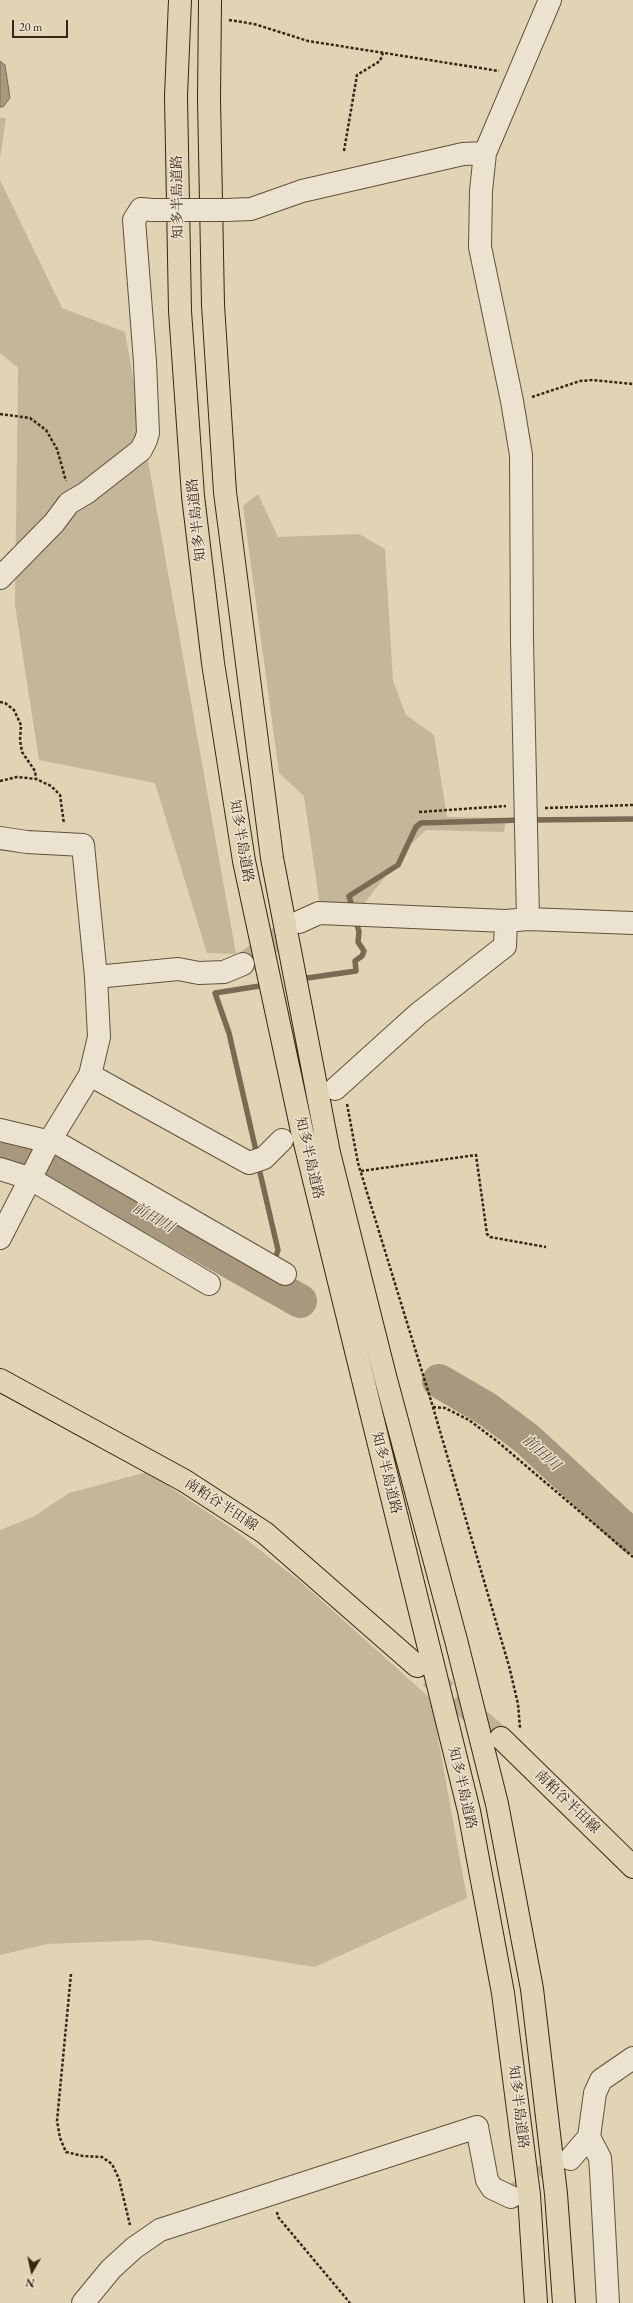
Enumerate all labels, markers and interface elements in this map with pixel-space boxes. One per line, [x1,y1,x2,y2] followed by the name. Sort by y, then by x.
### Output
[14,12,70,38] scale bar
[19,19,42,35] text: 20 m
[169,155,187,239] street label: 知多半島道路
[184,477,210,563] street label: 知多半島道路
[225,798,257,884] street label: 知多半島道路
[291,1115,327,1201] street label: 知多半島道路
[129,1199,177,1237] water label: 前田川
[368,1430,404,1516] street label: 知多半島道路
[518,1431,564,1475] water label: 前田川
[181,1475,261,1535] street label: 南粕谷半田線
[444,1745,480,1831] street label: 知多半島道路
[531,1767,603,1837] street label: 南粕谷半田線
[505,2064,531,2150] street label: 知多半島道路
[12,2251,52,2291] north arrow
[25,2275,36,2290] text: N

